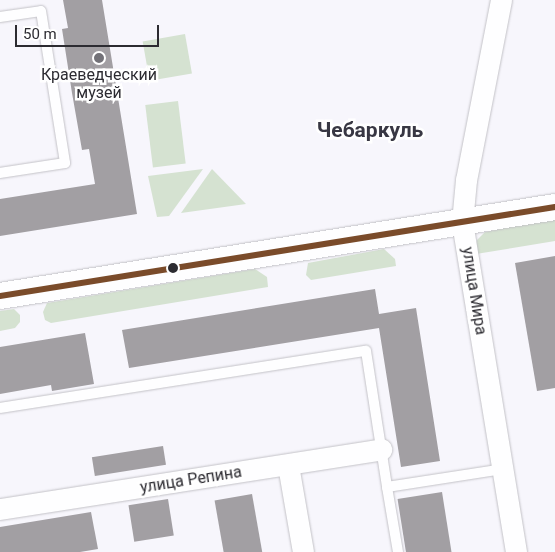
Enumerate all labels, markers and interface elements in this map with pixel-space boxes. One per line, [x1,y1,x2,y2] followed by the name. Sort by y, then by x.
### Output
[18,15,161,47] scale bar
[23,25,57,43] text: 50 m
[93,52,105,64] marker: Краеведческий музей
[41,65,157,103] place label: Краеведческий музей
[317,117,423,143] district label: Чебаркуль
[458,246,490,336] street label: улица Мира
[168,263,178,273] unlabelled marker
[139,462,243,498] street label: улица Репина

